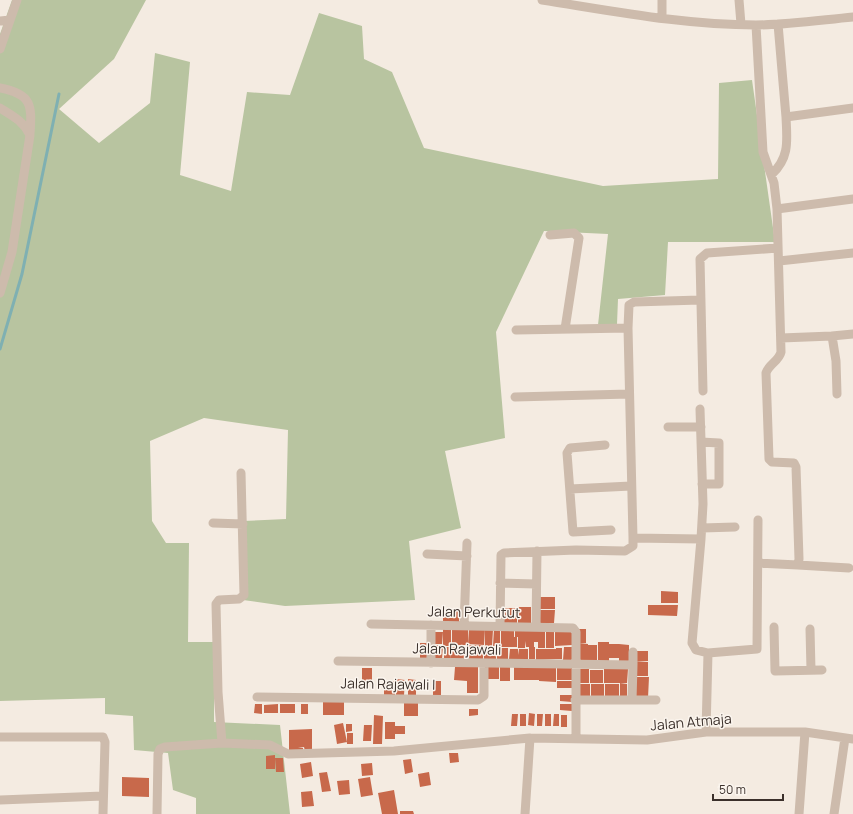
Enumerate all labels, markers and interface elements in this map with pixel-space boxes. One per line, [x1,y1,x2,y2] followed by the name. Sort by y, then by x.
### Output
[427,601,521,622] street label: Jalan Perkutut
[413,638,502,659] street label: Jalan Rajawali
[340,673,436,694] street label: Jalan Rajawali I
[650,708,732,735] street label: Jalan Atmaja
[713,776,783,802] scale bar
[719,781,746,798] text: 50 m

